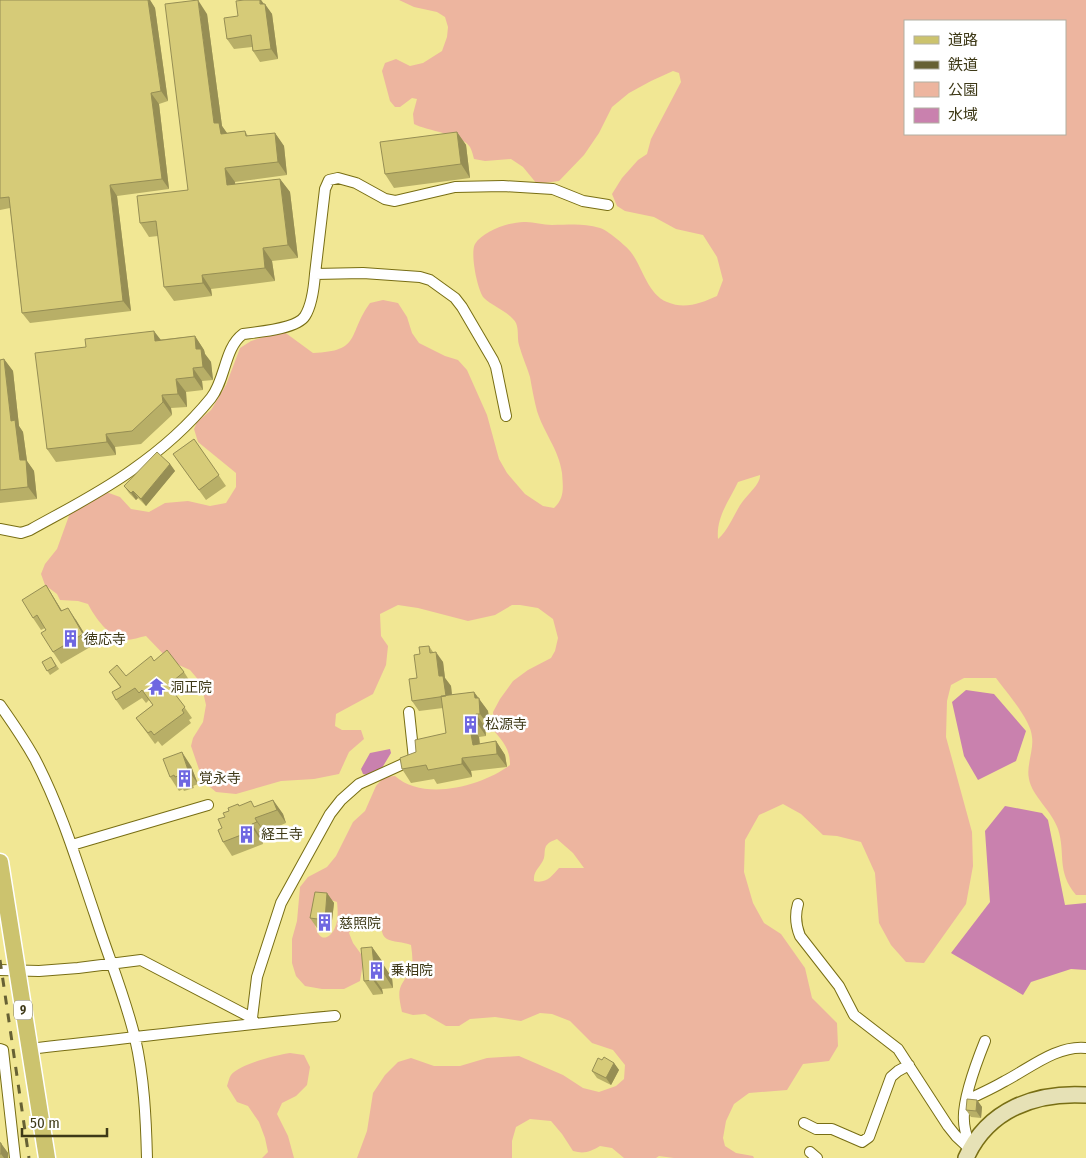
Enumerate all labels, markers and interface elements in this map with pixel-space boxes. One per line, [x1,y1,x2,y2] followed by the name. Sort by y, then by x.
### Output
[904,20,1066,135] legend
[948,31,978,49] text: 道路
[948,56,978,74] text: 鉄道
[948,81,978,99] text: 公園
[948,106,978,124] text: 水域
[60,629,80,649] building icon: 徳応寺
[84,631,126,648] place label: 徳応寺
[146,677,166,697] temple icon: 洞正院
[170,679,212,696] place label: 洞正院
[461,714,481,734] building icon: 松源寺
[485,716,527,733] place label: 松源寺
[175,768,195,788] building icon: 覚永寺
[199,770,241,787] place label: 覚永寺
[237,824,257,844] building icon: 経王寺
[261,826,303,843] place label: 経王寺
[315,913,335,933] building icon: 慈照院
[339,915,381,932] place label: 慈照院
[367,960,387,980] building icon: 乗相院
[391,962,433,979] place label: 乗相院
[14,1000,32,1020] road number: 9
[22,1106,108,1138] scale bar
[30,1114,60,1132] text: 50 m

